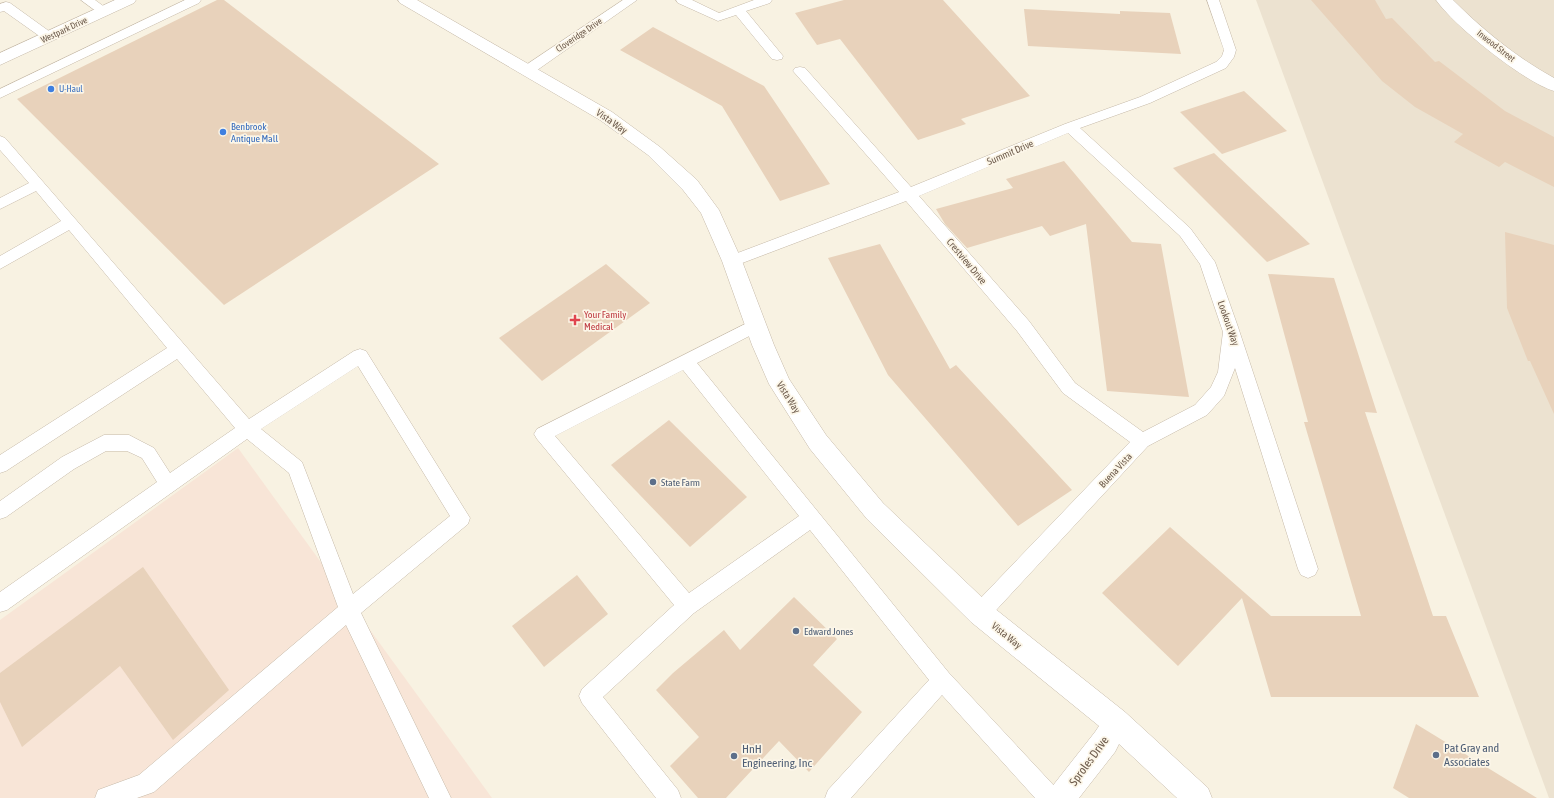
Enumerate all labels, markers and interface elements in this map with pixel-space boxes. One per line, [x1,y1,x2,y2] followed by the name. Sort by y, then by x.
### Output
[39,15,89,45] street label: Westpark Drive
[554,16,604,54] street label: Cloveridge Drive
[1475,28,1517,64] street label: Inwood Street
[46,84,56,94] marker: U-Haul
[59,84,83,94] place label: U-Haul
[594,107,629,136] street label: Vista Way
[231,121,278,144] place label: Benbrook Antique Mall
[218,127,228,137] marker: Benbrook Antique Mall
[985,138,1035,167] street label: Summit Drive
[944,236,989,287] street label: Crestview Drive
[1216,299,1241,347] street label: Lookout Way
[584,309,626,332] place label: Your Family Medical
[569,314,581,326] marker: Your Family Medical
[775,379,803,415] street label: Vista Way
[1097,451,1134,490] street label: Buena Vista
[648,477,658,487] marker: State Farm
[661,477,700,488] place label: State Farm
[989,620,1024,651] street label: Vista Way
[791,626,801,636] marker: Edward Jones
[804,626,854,637] place label: Edward Jones
[1066,734,1112,788] street label: Sproles Drive
[1444,741,1499,769] place label: Pat Gray and Associates
[742,742,812,770] place label: HnH Engineering, Inc
[1431,750,1441,760] marker: Pat Gray and Associates
[729,751,739,761] marker: HnH Engineering, Inc

